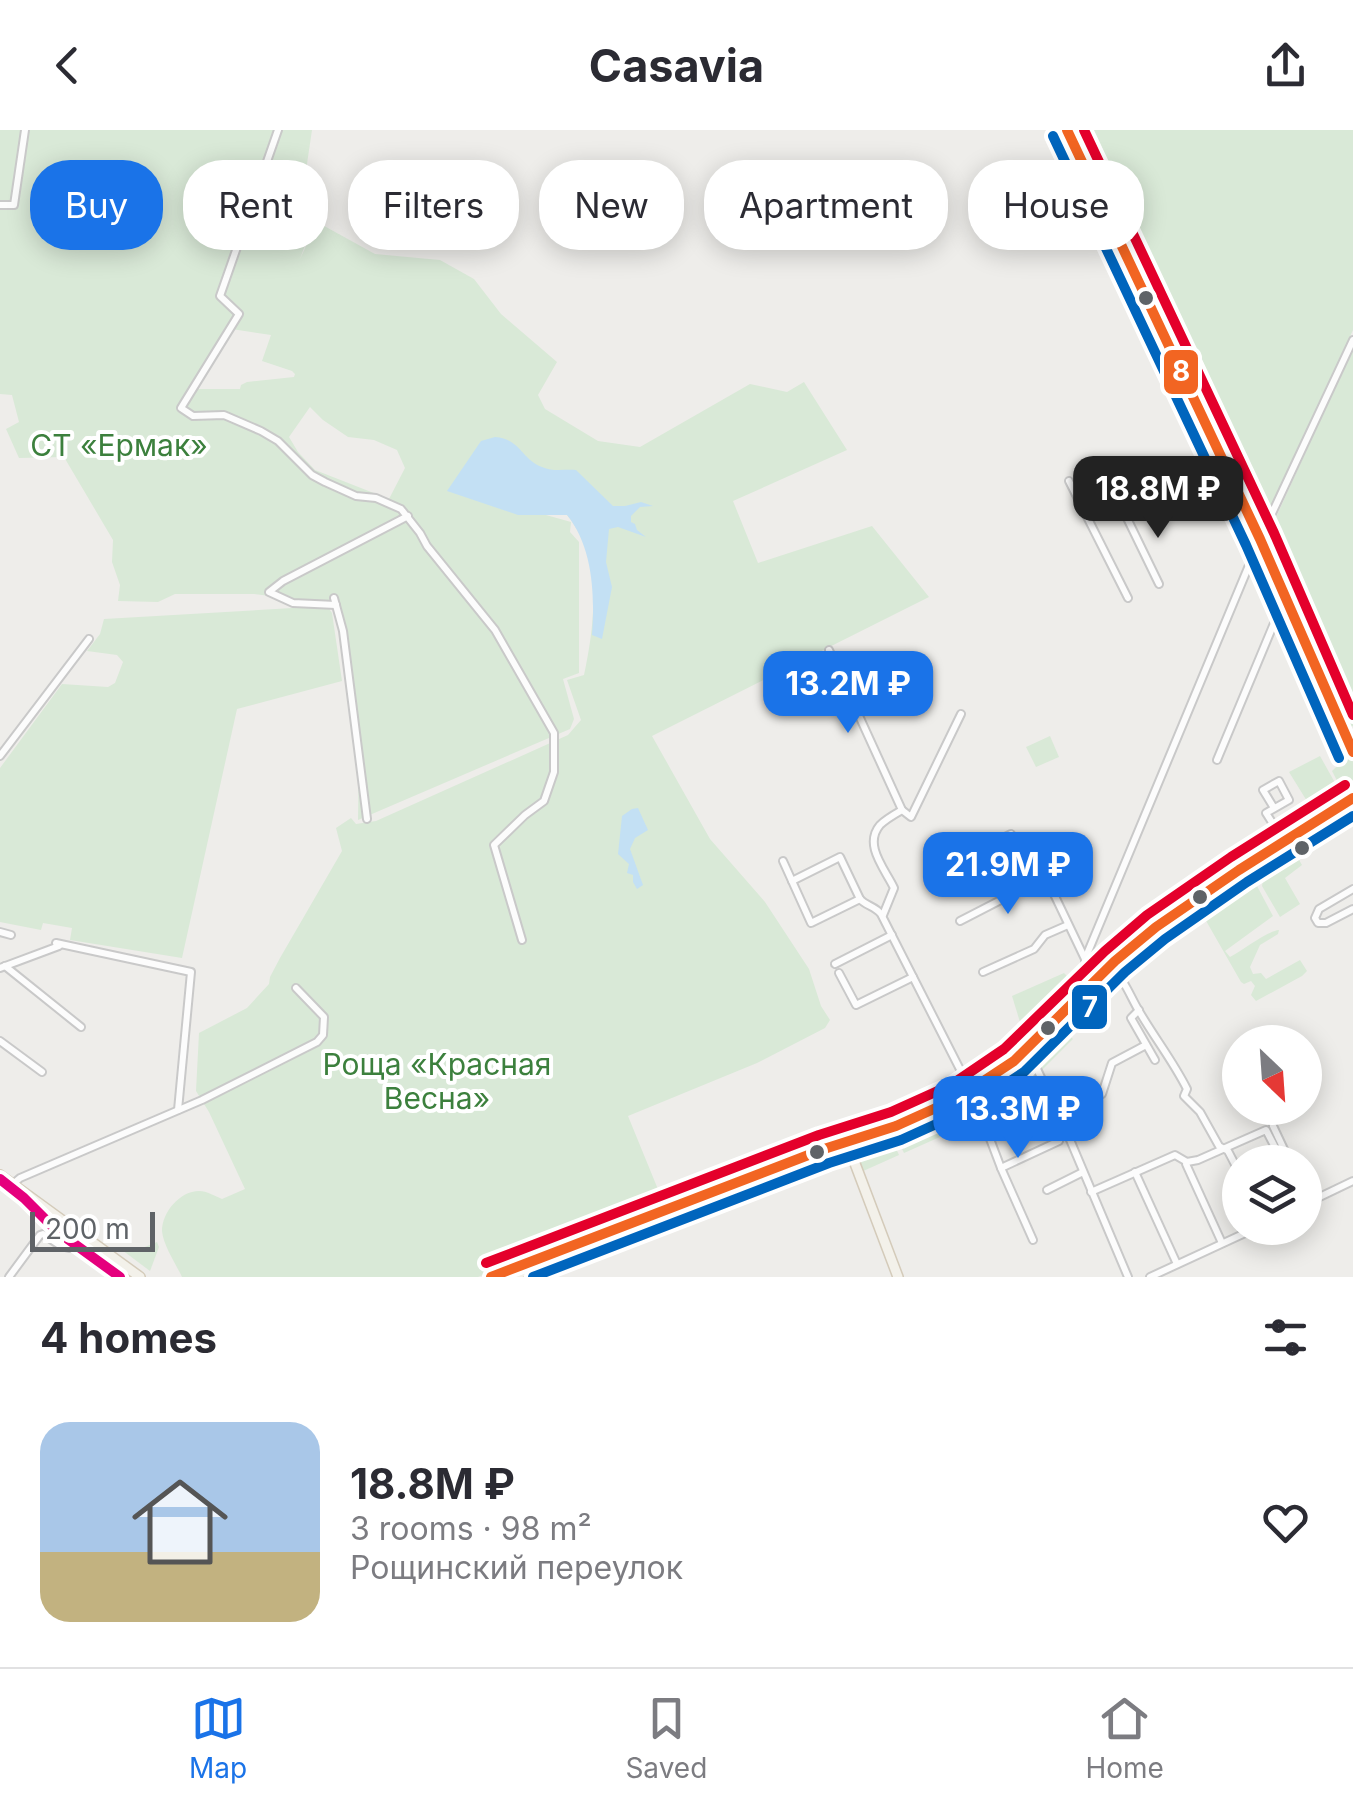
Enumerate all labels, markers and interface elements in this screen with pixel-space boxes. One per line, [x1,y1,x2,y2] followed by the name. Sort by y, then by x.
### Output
[40,38,95,93] icon: back
[589,38,764,93] text: Casavia
[1258,38,1313,93] icon: share
[30,160,163,250] chip: Buy
[183,160,328,250] chip: Rent
[348,160,519,250] chip: Filters
[539,160,684,250] chip: New
[704,160,948,250] chip: Apartment
[968,160,1144,250] chip: House
[1136,288,1156,308] unlabelled marker
[1162,348,1200,396] line badge: 8
[1172,354,1190,388] text: 8
[30,427,208,463] park label: СТ «Ермак»
[1066,456,1250,541] pin: 18.8M ₽
[1095,469,1221,508] text: 18.8M ₽
[756,651,940,736] pin: 13.2M ₽
[785,664,911,703] text: 13.2M ₽
[916,832,1100,917] pin: 21.9M ₽
[1292,838,1312,858] unlabelled marker
[945,845,1071,884] text: 21.9M ₽
[1190,887,1210,907] unlabelled marker
[1070,983,1109,1031] line badge: 7
[1082,990,1098,1024] text: 7
[1038,1018,1058,1038] unlabelled marker
[1222,1025,1322,1125] north arrow
[1222,1025,1322,1245] map controls
[322,1046,552,1116] park label: Роща «Красная Весна»
[926,1076,1110,1161] pin: 13.3M ₽
[955,1089,1081,1128] text: 13.3M ₽
[807,1142,827,1162] unlabelled marker
[1222,1145,1322,1245] button: layers
[30,1207,155,1252] scale bar
[45,1212,130,1246] text: 200 m
[1258,1310,1313,1365] icon: filters
[40,1312,217,1363] text: 4 homes
[350,1458,515,1509] text: 18.8M ₽
[120,1462,240,1582] icon: home
[1258,1495,1313,1550] icon: heart
[350,1509,592,1548] text: 3 rooms · 98 m²
[350,1548,683,1587] text: Рощинский переулок
[189,1691,247,1785] tab: Map
[625,1691,707,1785] tab: Saved
[1085,1691,1164,1785] tab: Home

